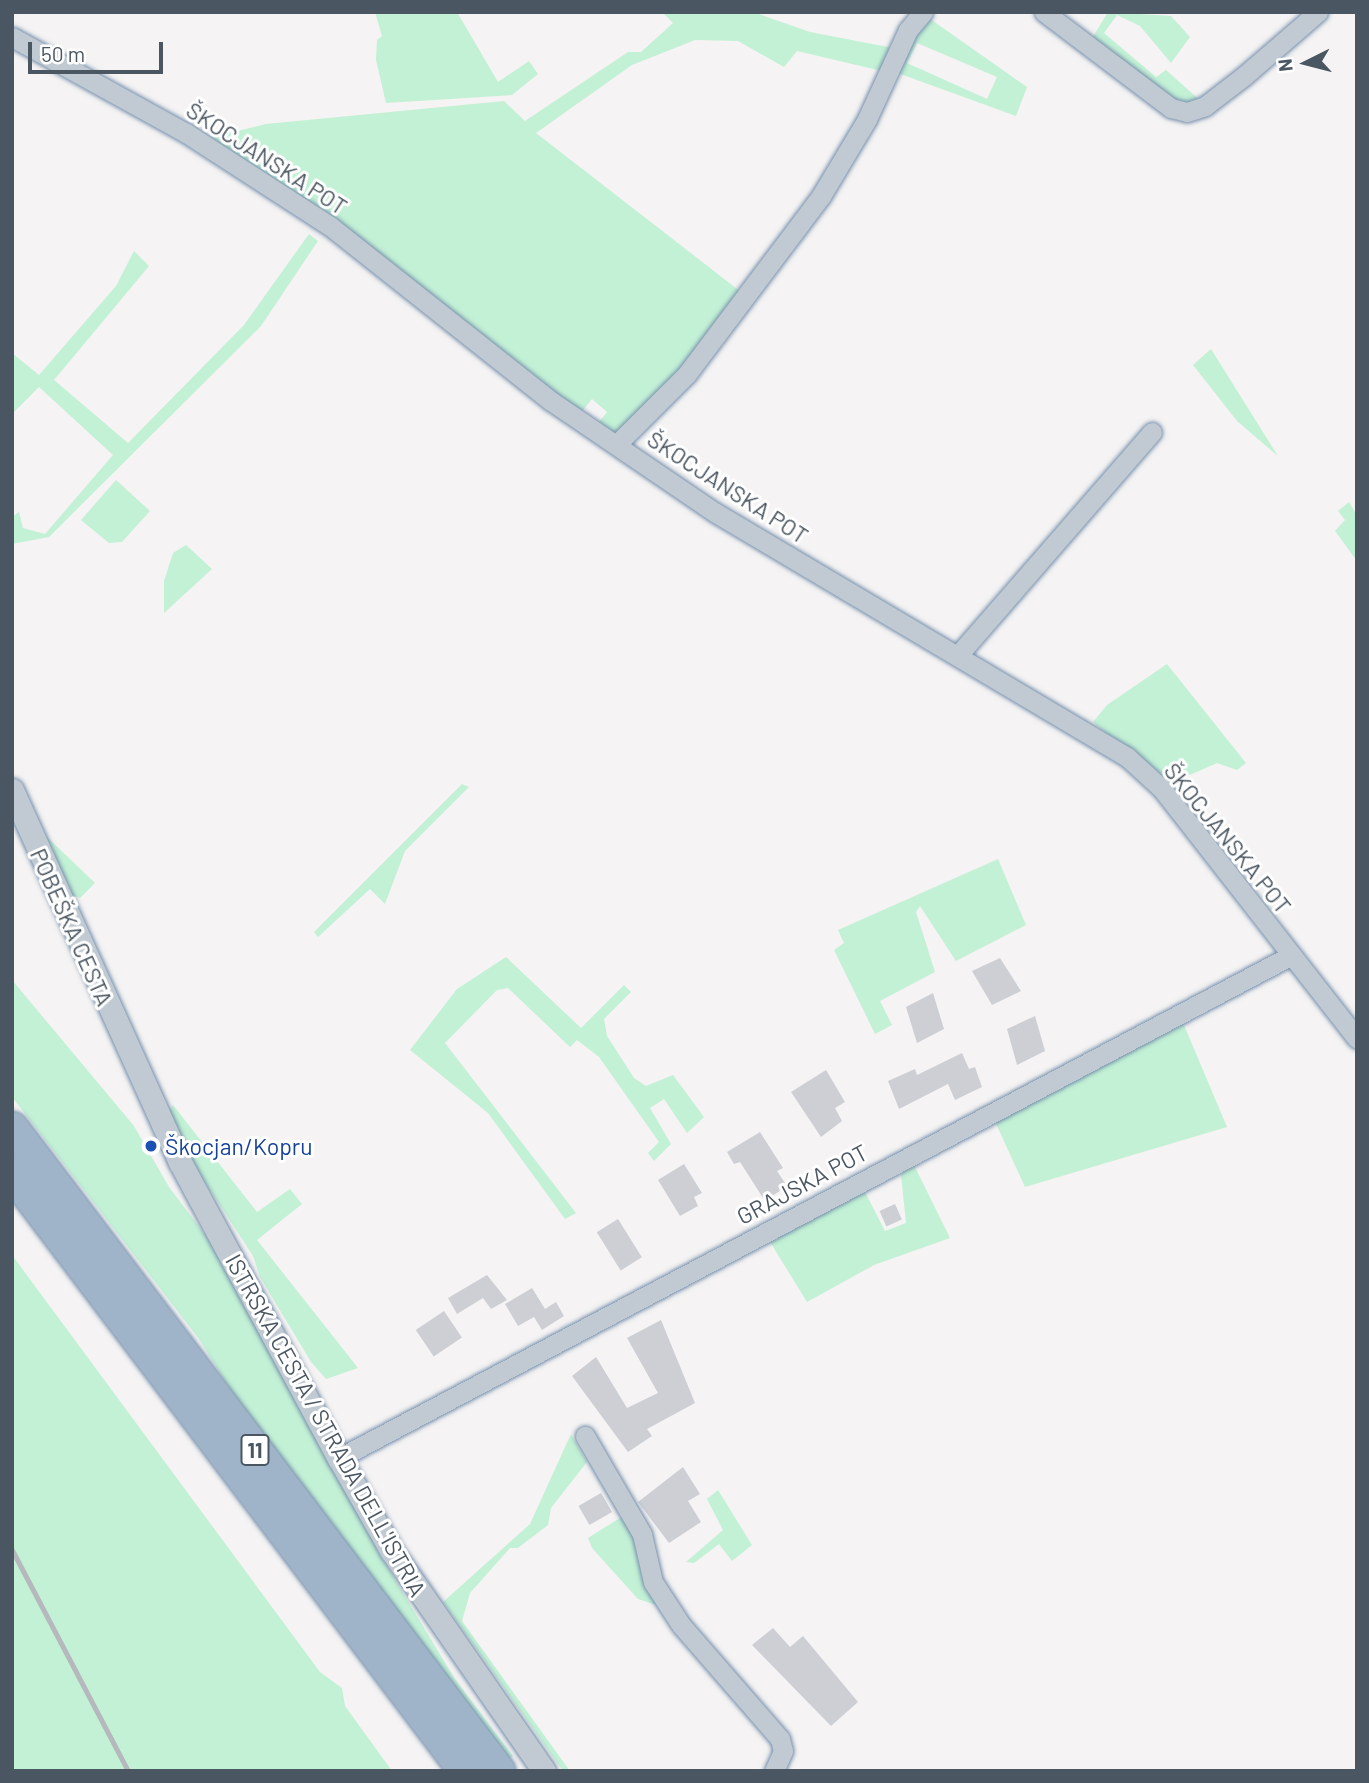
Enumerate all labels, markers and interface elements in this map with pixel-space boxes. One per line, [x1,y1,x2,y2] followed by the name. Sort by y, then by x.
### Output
[32,28,166,72] scale bar
[1271,28,1341,98] north arrow
[41,41,85,66] text: 50 m
[1273,58,1297,73] text: N
[181,96,353,220] street label: ŠKOCJANSKA POT
[642,425,814,549] street label: ŠKOCJANSKA POT
[1159,757,1297,919] street label: ŠKOCJANSKA POT
[25,844,119,1010] street label: POBEŠKA CESTA
[165,1132,313,1160] place label: Škocjan/Kopru
[143,1138,159,1154] marker: Škocjan/Kopru
[732,1138,872,1230] street label: GRAJSKA POT
[220,1249,432,1601] street label: ISTRSKA CESTA / STRADA DELL'ISTRIA
[239,1432,271,1468] road number: 11

